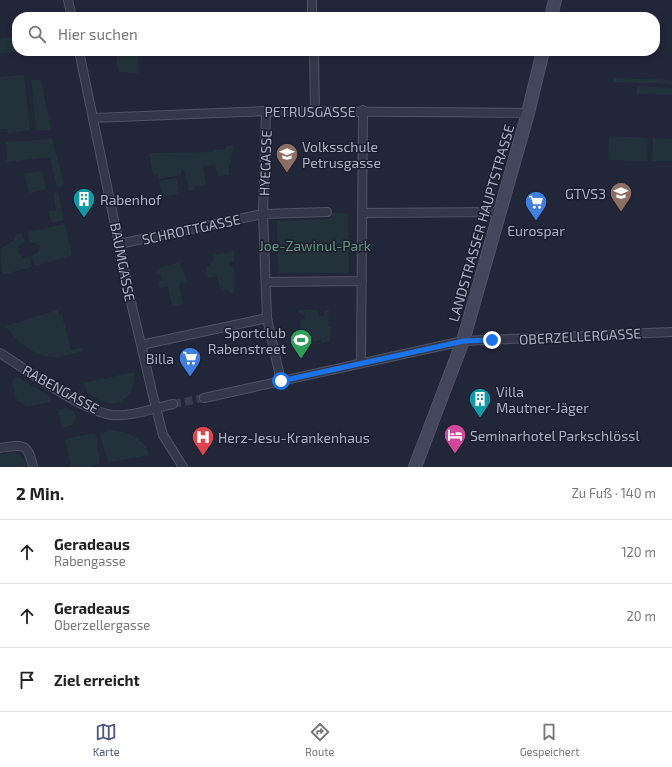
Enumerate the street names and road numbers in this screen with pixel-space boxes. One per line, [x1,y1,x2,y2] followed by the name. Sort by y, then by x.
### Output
[264,103,356,120] street label: PETRUSGASSE
[445,122,517,324] street label: LANDSTRASSER HAUPTSTRASSE
[255,130,275,196] street label: HYEGASSE
[140,210,242,248] street label: SCHROTTGASSE
[107,221,139,303] street label: BAUMGASSE
[519,324,642,348] street label: OBERZELLERGASSE
[20,361,102,417] street label: RABENGASSE

